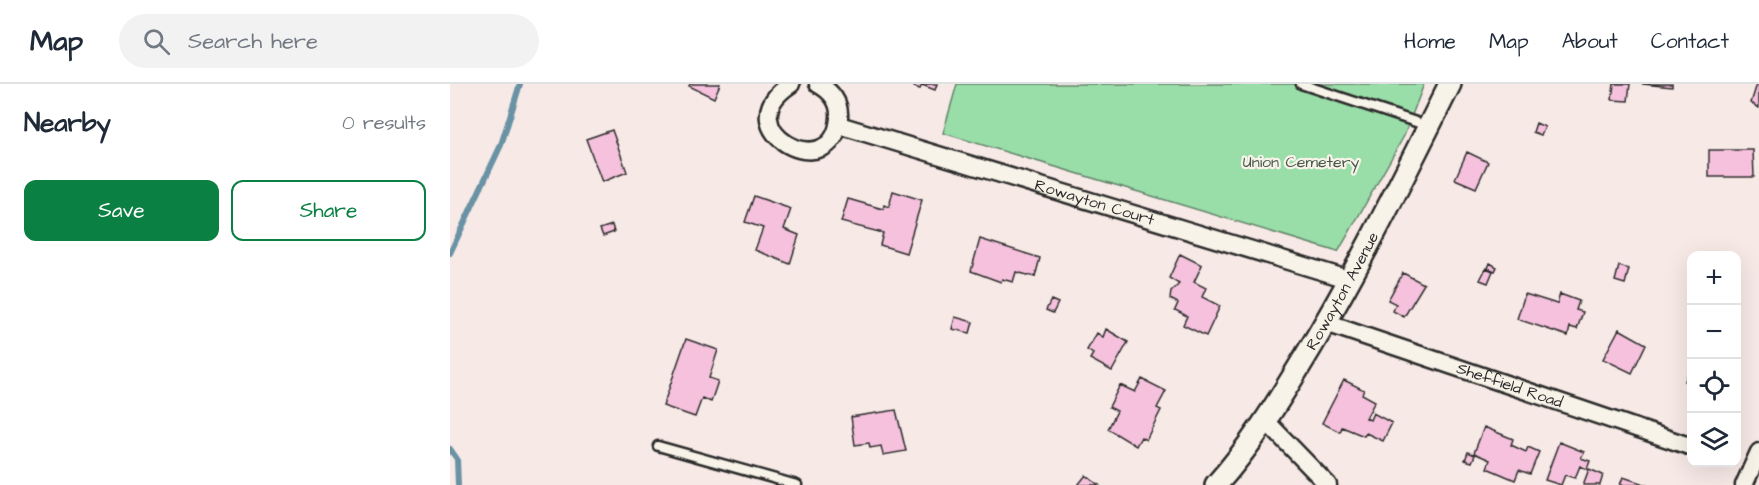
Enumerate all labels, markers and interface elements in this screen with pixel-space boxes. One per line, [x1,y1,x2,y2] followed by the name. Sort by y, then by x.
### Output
[119,14,539,68] search box
[30,22,83,61] text: Map
[140,25,173,58] icon: search
[188,26,318,57] text: Search here
[1404,27,1456,56] text: Home
[1489,27,1529,56] text: Map
[1562,27,1618,56] text: About
[1651,27,1729,56] text: Contact
[24,105,111,141] text: Nearby
[342,109,426,137] text: 0 results
[1243,151,1360,174] park label: Union Cemetery
[1032,174,1158,231] street label: Rowayton Court
[24,180,219,241] button: Save
[231,180,426,241] button: Share
[1301,228,1384,354] street label: Rowayton Avenue
[1687,251,1741,467] map controls
[1687,251,1741,305] button: +
[1687,305,1741,359] button: −
[1454,357,1566,413] street label: Sheffield Road
[1687,359,1741,413] button: locate
[1687,413,1741,467] button: layers

